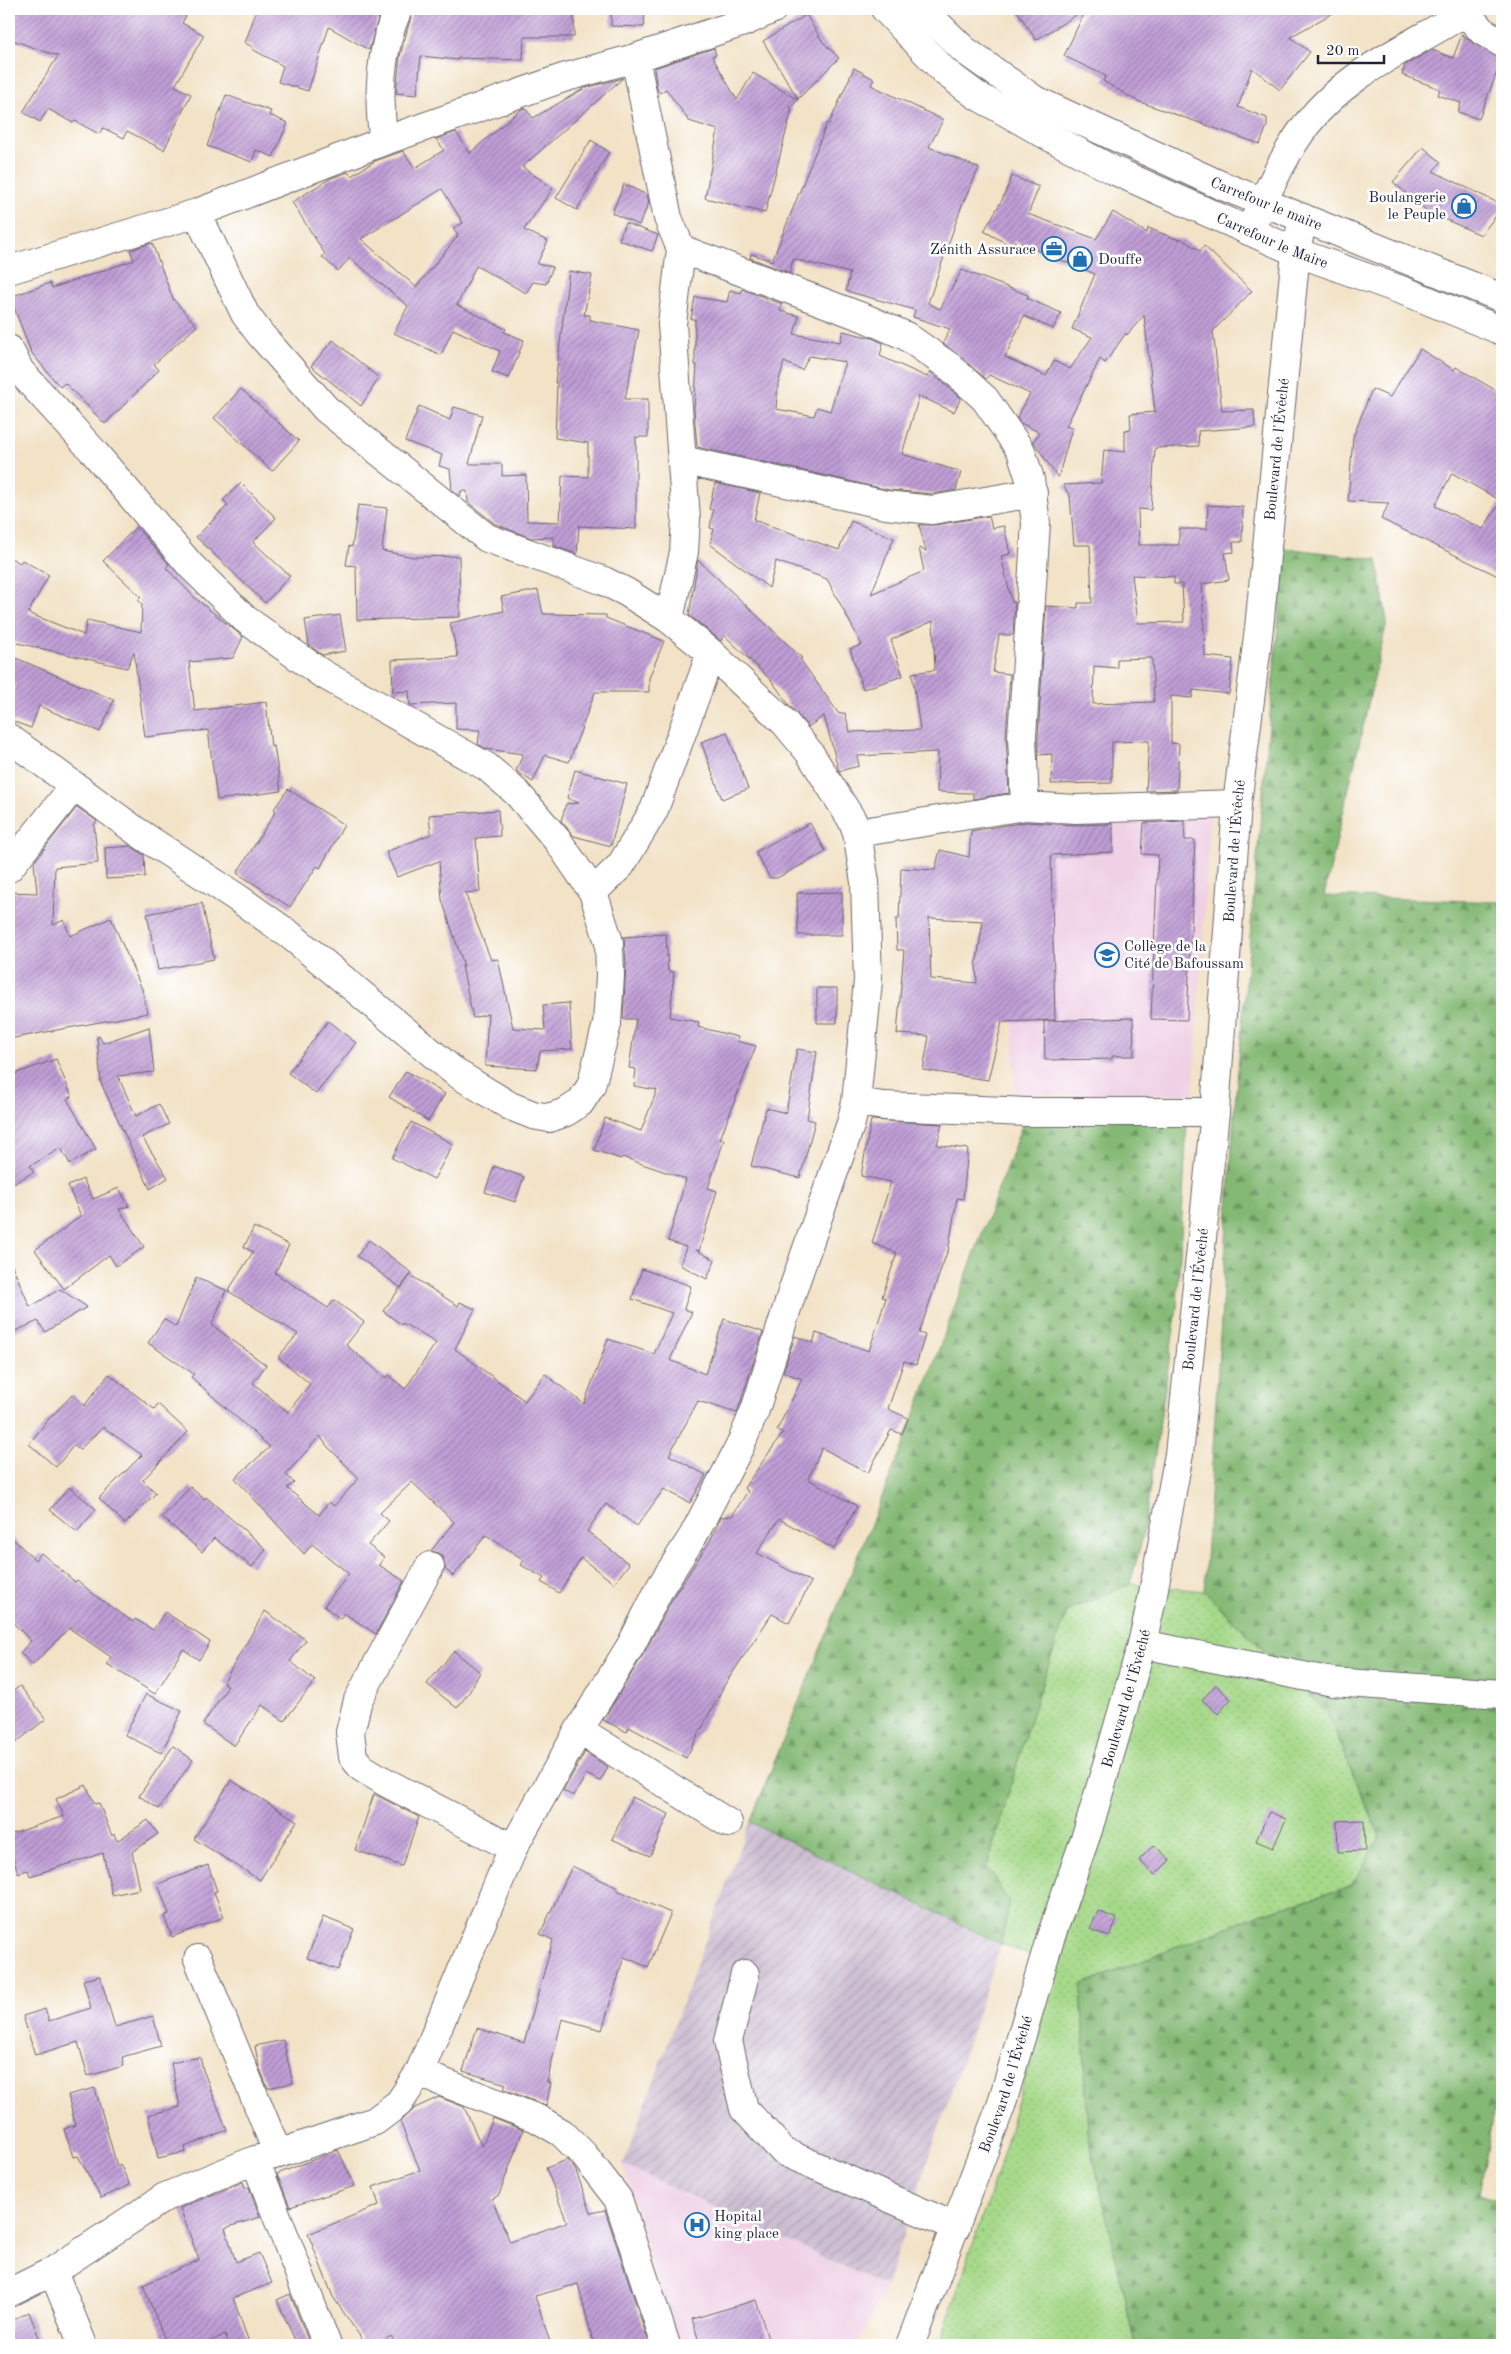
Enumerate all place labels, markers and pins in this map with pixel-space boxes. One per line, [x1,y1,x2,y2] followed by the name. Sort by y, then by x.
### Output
[1369,191,1446,223] place label: Boulangerie le Peuple
[1451,193,1477,219] shop icon: Boulangerie le Peuple
[1041,236,1067,262] office icon: Zénith Assurace
[930,243,1036,258] place label: Zénith Assurace
[1067,246,1093,272] shop icon: Douffe
[1098,253,1142,268] place label: Douffe
[1124,940,1244,972] place label: Collège de la Cité de Bafoussam
[1094,942,1120,968] school or university icon: Collège de la Cité de Bafoussam
[714,2210,779,2242] place label: Hopital king place
[684,2212,710,2238] hospital icon: Hopital king place

